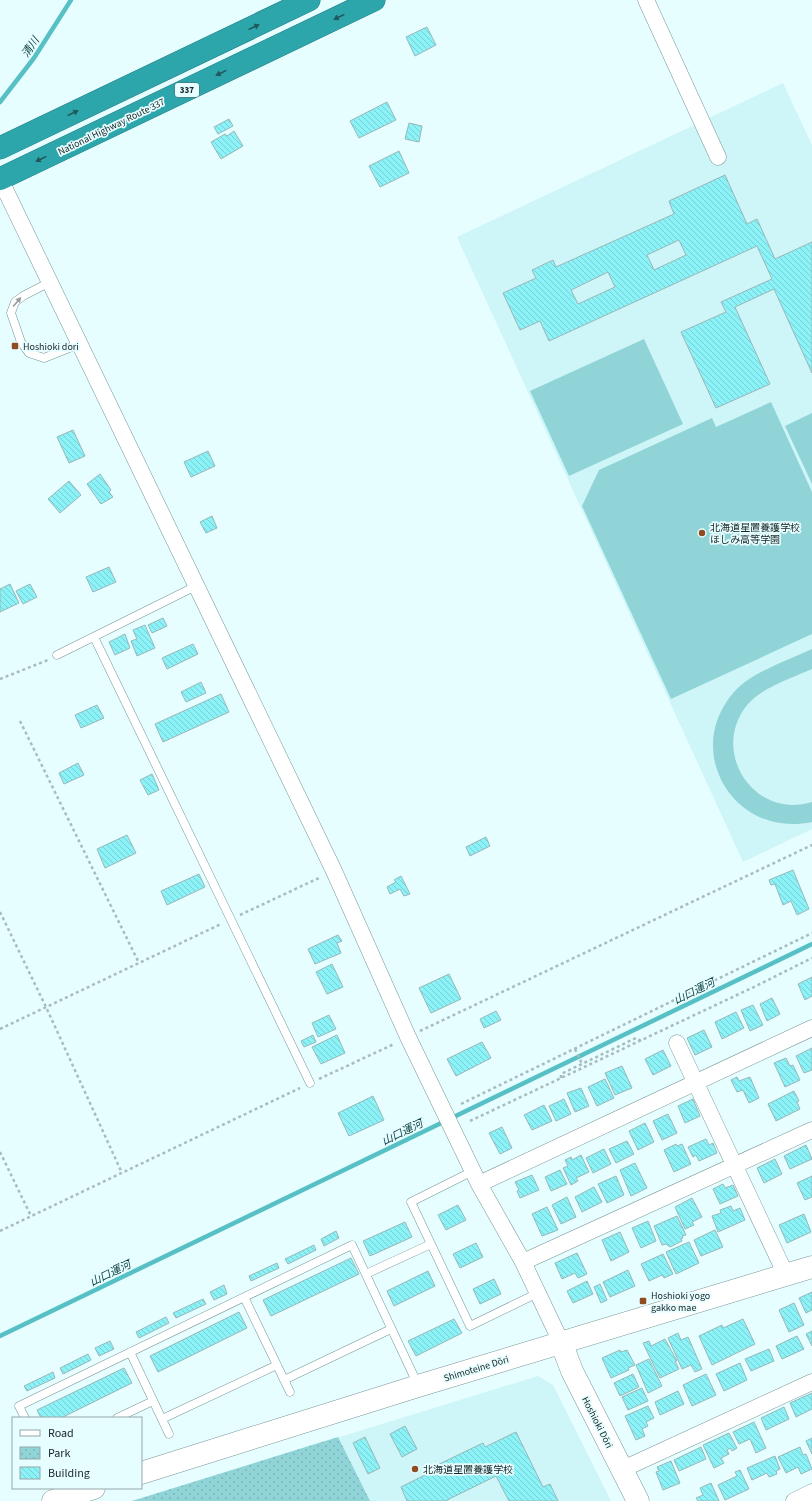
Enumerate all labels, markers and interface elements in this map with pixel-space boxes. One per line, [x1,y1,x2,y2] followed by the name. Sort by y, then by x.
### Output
[333,14,344,20] one-way arrow
[248,24,259,30] one-way arrow
[18,33,43,61] water label: 清川
[216,70,227,76] one-way arrow
[175,83,199,97] road number: 337
[56,95,167,159] street label: National Highway Route 337
[68,110,79,116] one-way arrow
[35,156,47,162] one-way arrow
[13,297,22,307] one-way arrow
[23,340,79,354] place label: Hoshioki dori
[10,341,20,351] marker: Hoshioki dori
[710,521,800,547] place label: 北海道星置養護学校 ほしみ高等学園
[697,528,707,538] marker: 北海道星置養護学校 ほしみ高等学園
[671,974,719,1008] water label: 山口運河
[379,1115,427,1149] water label: 山口運河
[87,1256,135,1290] water label: 山口運河
[651,1289,710,1315] place label: Hoshioki yogo gakko mae
[638,1296,648,1306] marker: Hoshioki yogo gakko mae
[442,1352,511,1385] street label: Shimoteine Dōri
[578,1394,616,1451] street label: Hoshioki Dōri
[12,1417,142,1489] legend
[48,1425,74,1442] text: Road
[48,1445,70,1462] text: Park
[423,1463,513,1477] place label: 北海道星置養護学校
[410,1464,420,1474] marker: 北海道星置養護学校
[48,1465,90,1482] text: Building

